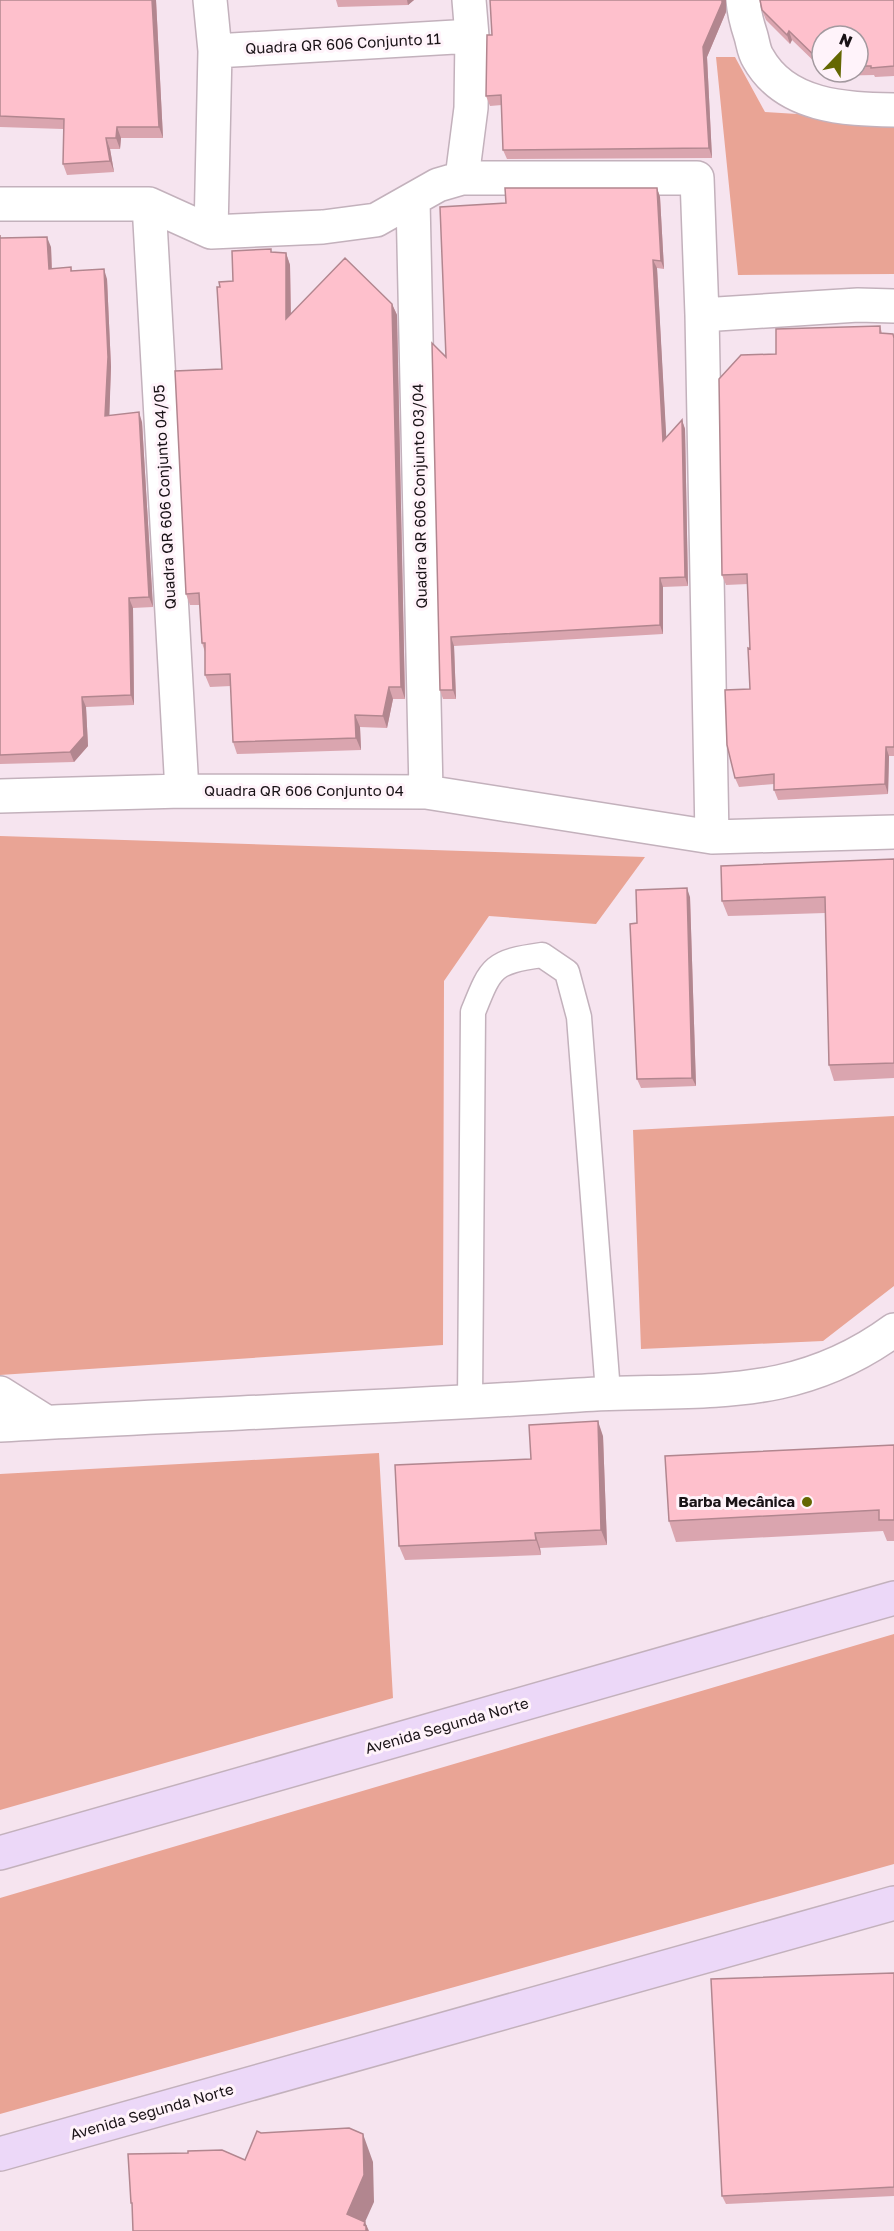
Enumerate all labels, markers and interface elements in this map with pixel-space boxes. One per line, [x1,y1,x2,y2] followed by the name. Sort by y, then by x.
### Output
[810,24,870,84] north arrow
[245,29,441,57] street label: Quadra QR 606 Conjunto 11
[836,29,855,52] text: N
[408,383,430,609] street label: Quadra QR 606 Conjunto 03/04
[149,384,179,610] street label: Quadra QR 606 Conjunto 04/05
[204,781,404,799] street label: Quadra QR 606 Conjunto 04
[678,1492,795,1510] place label: Barba Mecânica
[800,1495,814,1509] marker: Barba Mecânica
[363,1693,531,1757] street label: Avenida Segunda Norte
[68,2079,236,2143] street label: Avenida Segunda Norte

